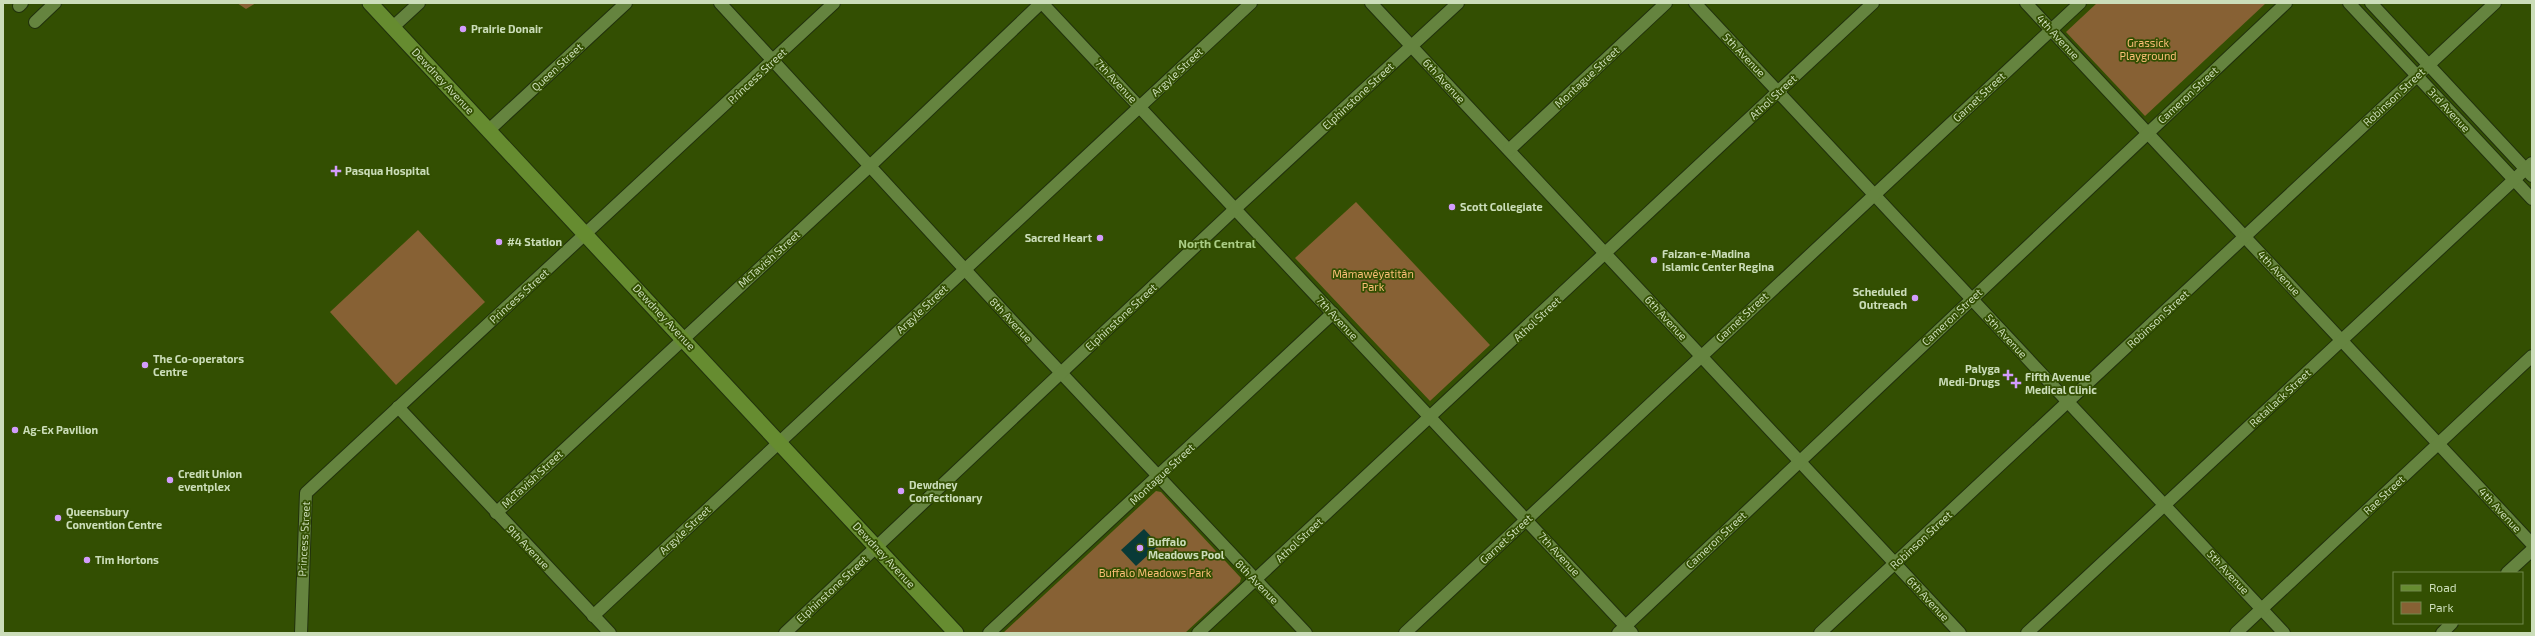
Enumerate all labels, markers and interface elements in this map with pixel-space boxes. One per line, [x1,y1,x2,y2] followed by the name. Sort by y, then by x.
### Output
[2034,12,2082,62] street label: 4th Avenue
[471,22,543,35] place label: Prairie Donair
[458,24,468,34] marker: Prairie Donair
[1720,30,1768,79] street label: 5th Avenue
[2119,36,2177,62] park label: Grassick Playground
[529,40,585,94] street label: Queen Street
[1552,43,1622,110] street label: Montague Street
[409,45,477,116] street label: Dewdney Avenue
[725,45,789,106] street label: Princess Street
[1148,45,1205,99] street label: Argyle Street
[1093,56,1140,105] street label: 7th Avenue
[1421,56,1468,106] street label: 6th Avenue
[1319,59,1396,132] street label: Elphinstone Street
[2155,63,2221,126] street label: Cameron Street
[2360,65,2427,129] street label: Robinson Street
[1950,69,2008,124] street label: Garnet Street
[1746,72,1799,122] street label: Athol Street
[2426,85,2473,135] street label: 3rd Avenue
[345,164,430,177] place label: Pasqua Hospital
[330,165,342,177] marker: Pasqua Hospital
[1460,200,1543,213] place label: Scott Collegiate
[1447,202,1457,212] marker: Scott Collegiate
[735,227,802,290] street label: McTavish Street
[1025,231,1092,244] place label: Sacred Heart
[1095,233,1105,243] marker: Sacred Heart
[507,235,562,248] place label: #4 Station
[1178,236,1256,250] district label: North Central
[494,237,504,247] marker: #4 Station
[1662,247,1774,273] place label: Faizan-e-Madina Islamic Center Regina
[2255,248,2303,298] street label: 4th Avenue
[1649,255,1659,265] marker: Faizan-e-Madina Islamic Center Regina
[486,266,551,326] street label: Princess Street
[1332,267,1414,293] park label: Mâmawêyatitân Park
[1082,280,1159,353] street label: Elphinstone Street
[630,281,698,352] street label: Dewdney Avenue
[893,282,950,336] street label: Argyle Street
[1853,285,1907,311] place label: Scheduled Outreach
[1919,285,1985,348] street label: Cameron Street
[2124,287,2191,351] street label: Robinson Street
[1713,289,1771,344] street label: Garnet Street
[1314,293,1361,342] street label: 7th Avenue
[1643,293,1690,343] street label: 6th Avenue
[1910,293,1920,303] marker: Scheduled Outreach
[1510,294,1563,344] street label: Athol Street
[987,295,1035,345] street label: 8th Avenue
[1983,311,2030,360] street label: 5th Avenue
[153,352,244,378] place label: The Co-operators Centre
[140,360,150,370] marker: The Co-operators Centre
[1939,362,2000,388] place label: Palyga Medi-Drugs
[2246,366,2313,429] street label: Retallack Street
[2003,370,2013,380] marker: Palyga Medi-Drugs
[2025,370,2097,396] place label: Fifth Avenue Medical Clinic
[2010,377,2022,389] marker: Fifth Avenue Medical Clinic
[23,423,98,436] place label: Ag-Ex Pavilion
[10,425,20,435] marker: Ag-Ex Pavilion
[1127,440,1197,507] street label: Montague Street
[498,447,565,510] street label: McTavish Street
[178,467,242,493] place label: Credit Union eventplex
[2360,472,2407,517] street label: Rae Street
[165,475,175,485] marker: Credit Union eventplex
[909,478,983,505] place label: Dewdney Confectionary
[2476,485,2524,535] street label: 4th Avenue
[896,486,906,496] marker: Dewdney Confectionary
[295,501,312,577] street label: Princess Street
[656,503,713,557] street label: Argyle Street
[66,505,162,531] place label: Queensbury Convention Centre
[1683,508,1749,571] street label: Cameron Street
[1887,508,1954,572] street label: Robinson Street
[1477,511,1535,566] street label: Garnet Street
[53,513,63,523] marker: Queensbury Convention Centre
[1272,515,1325,565] street label: Athol Street
[850,519,918,590] street label: Dewdney Avenue
[504,522,553,571] street label: 9th Avenue
[1536,529,1583,578] street label: 7th Avenue
[1148,535,1225,561] place label: Buffalo Meadows Pool
[1135,543,1145,553] marker: Buffalo Meadows Pool
[2205,547,2252,596] street label: 5th Avenue
[793,552,870,625] street label: Elphinstone Street
[95,553,159,566] place label: Tim Hortons
[82,555,92,565] marker: Tim Hortons
[1233,557,1282,606] street label: 8th Avenue
[1099,566,1212,579] park label: Buffalo Meadows Park
[2393,572,2523,624] legend
[1905,574,1952,624] street label: 6th Avenue
[2429,580,2457,594] text: Road
[2429,600,2454,614] text: Park

